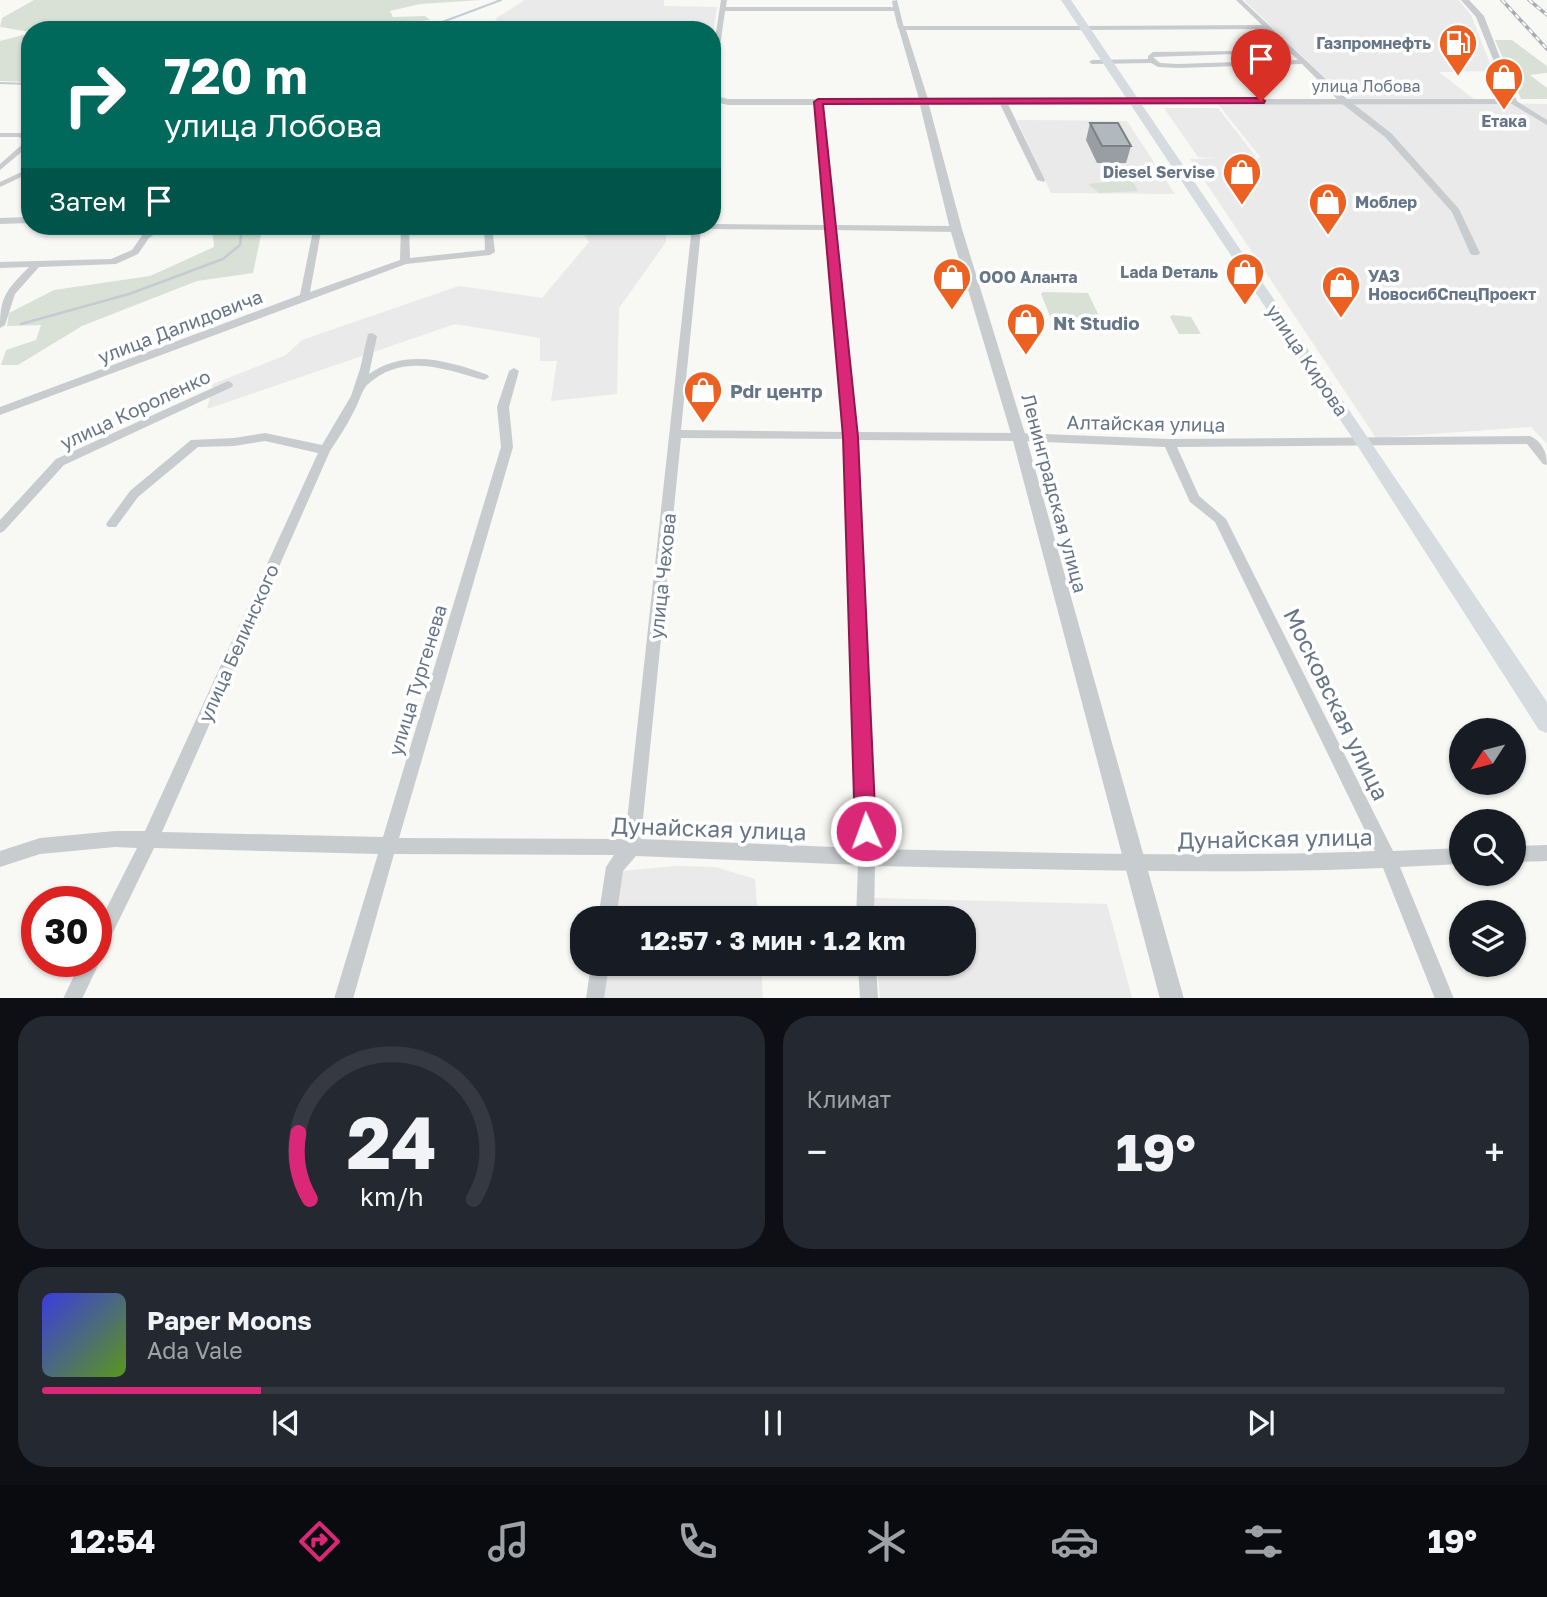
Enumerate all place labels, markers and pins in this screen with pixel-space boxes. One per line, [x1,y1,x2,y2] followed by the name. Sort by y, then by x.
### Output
[1437,22,1479,77] fuel station icon: Газпромнефть
[1231,29,1291,101] pin
[1316,33,1431,53] place label: Газпромнефть
[1483,56,1525,111] shop icon: Етака
[1481,111,1527,131] place label: Етака
[1221,151,1263,206] shop icon: Diesel Servise
[1103,162,1215,182] place label: Diesel Servise
[1307,181,1349,236] shop icon: Моблер
[1355,192,1417,212] place label: Моблер
[1224,251,1266,306] shop icon: Lada Dеталь
[931,256,973,311] shop icon: ООО Аланта
[1120,262,1218,282] place label: Lada Dеталь
[1320,264,1362,319] shop icon: УАЗ НовосибСпецПроект
[1368,266,1536,304] place label: УАЗ НовосибСпецПроект
[979,267,1077,287] place label: ООО Аланта
[1005,301,1047,356] shop icon: Nt Studio
[1053,311,1140,334] place label: Nt Studio
[682,369,724,424] shop icon: Pdr центр
[730,379,823,402] place label: Pdr центр

